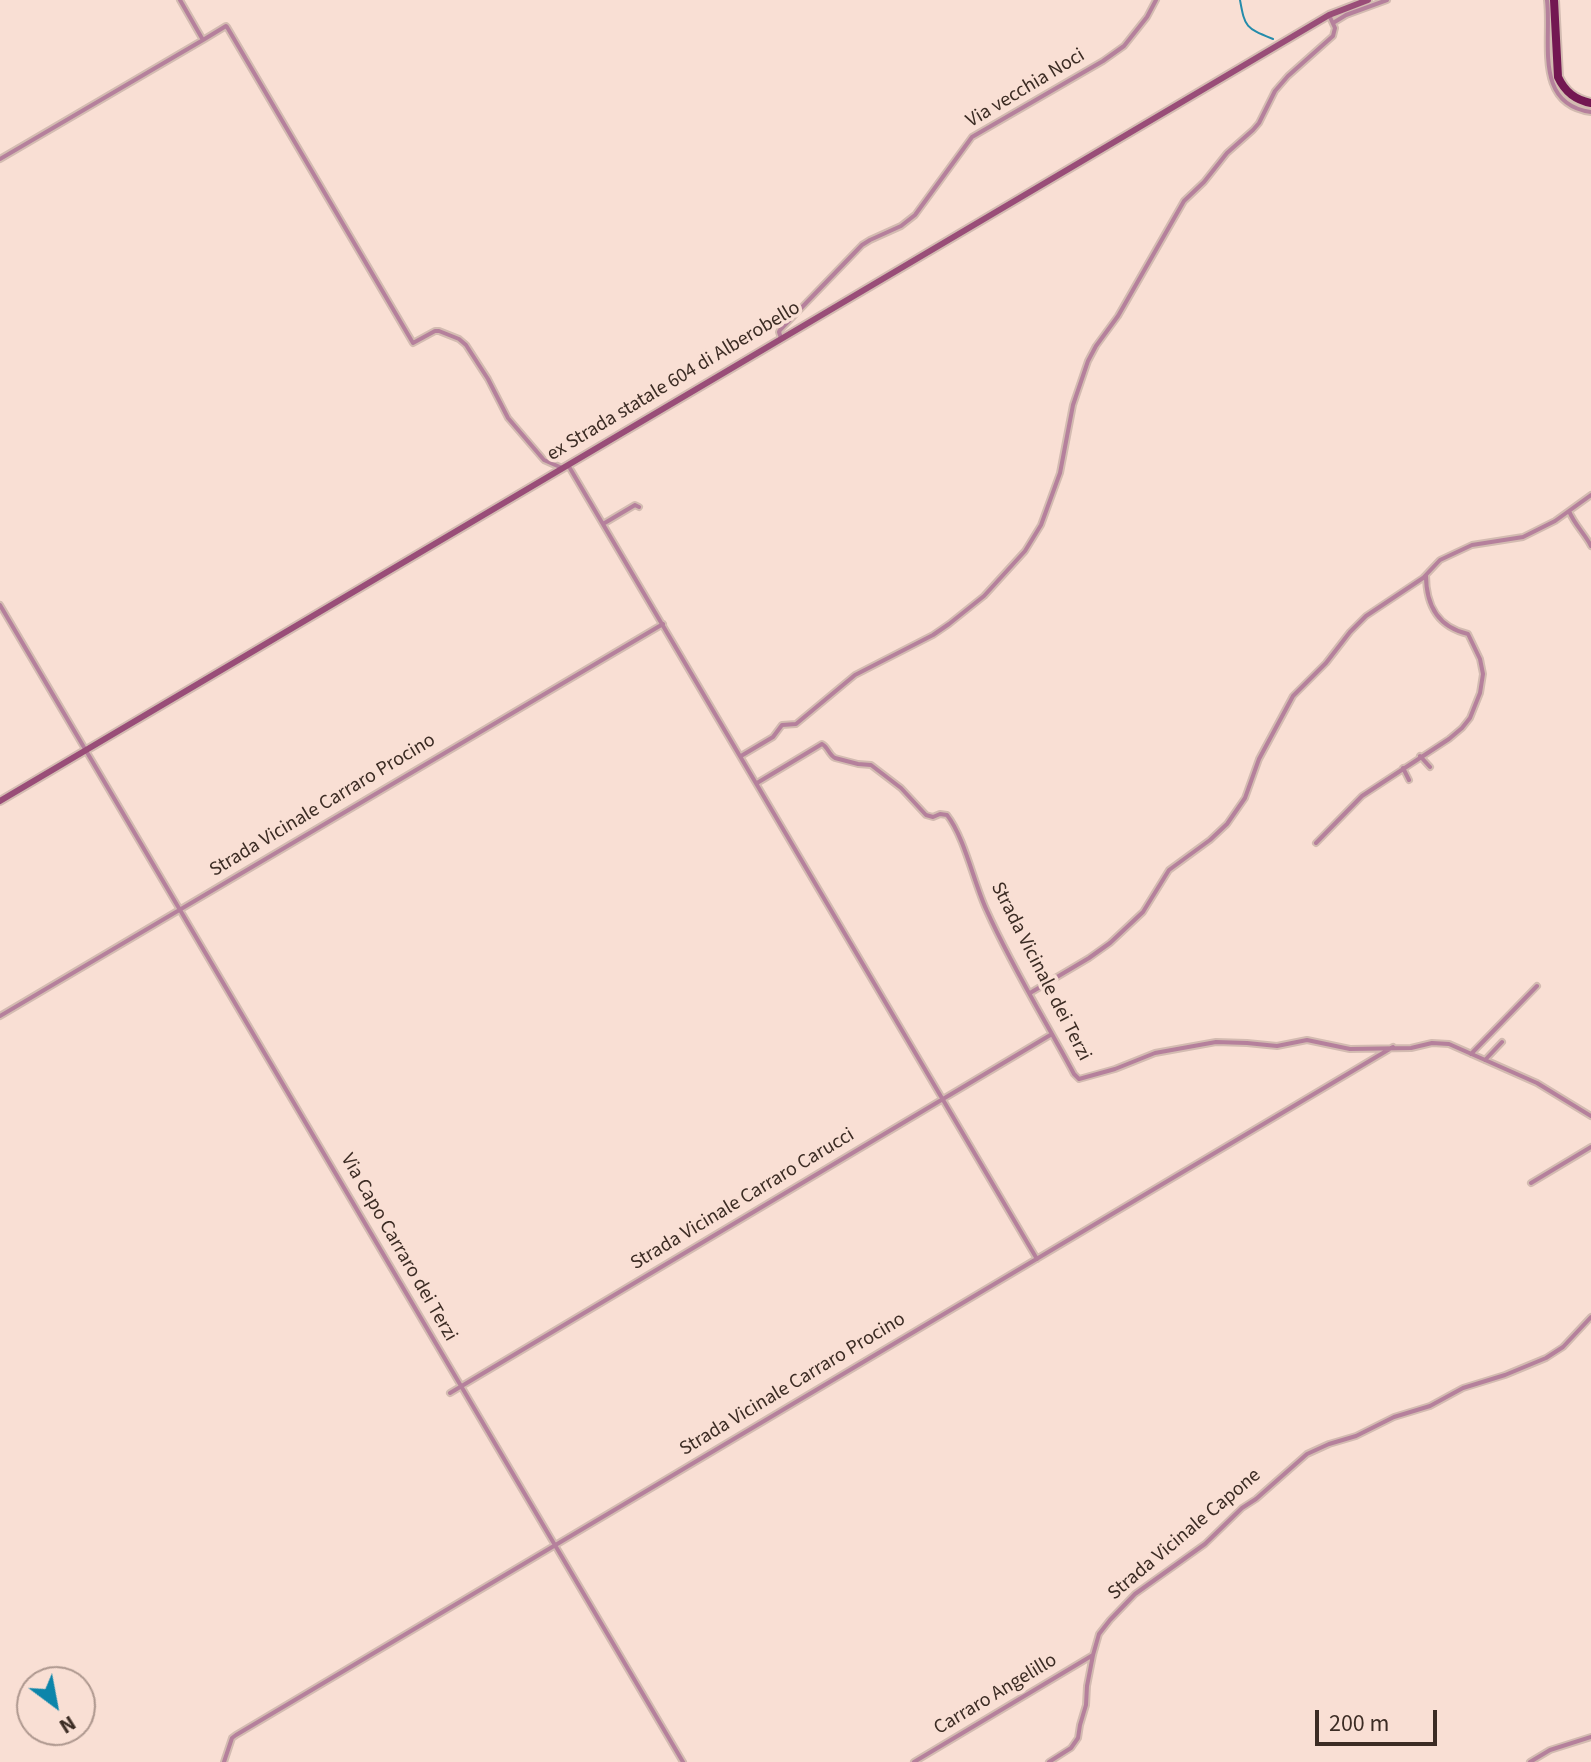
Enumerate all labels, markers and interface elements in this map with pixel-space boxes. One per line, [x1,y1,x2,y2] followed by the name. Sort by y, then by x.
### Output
[962,44,1090,134] street label: Via vecchia Noci
[543,297,805,467] street label: ex Strada statale 604 di Alberobello
[206,729,440,883] street label: Strada Vicinale Carraro Procino
[984,879,1096,1065] street label: Strada Vicinale dei Terzi
[627,1124,859,1276] street label: Strada Vicinale Carraro Carucci
[334,1150,462,1346] street label: Via Capo Carraro dei Terzi
[676,1308,910,1462] street label: Strada Vicinale Carraro Procino
[1104,1464,1266,1606] street label: Strada Vicinale Capone
[930,1649,1062,1741] street label: Carraro Angelillo
[16,1666,96,1746] north arrow
[1319,1694,1441,1744] scale bar
[1329,1706,1389,1741] text: 200 m
[53,1707,82,1742] text: N

